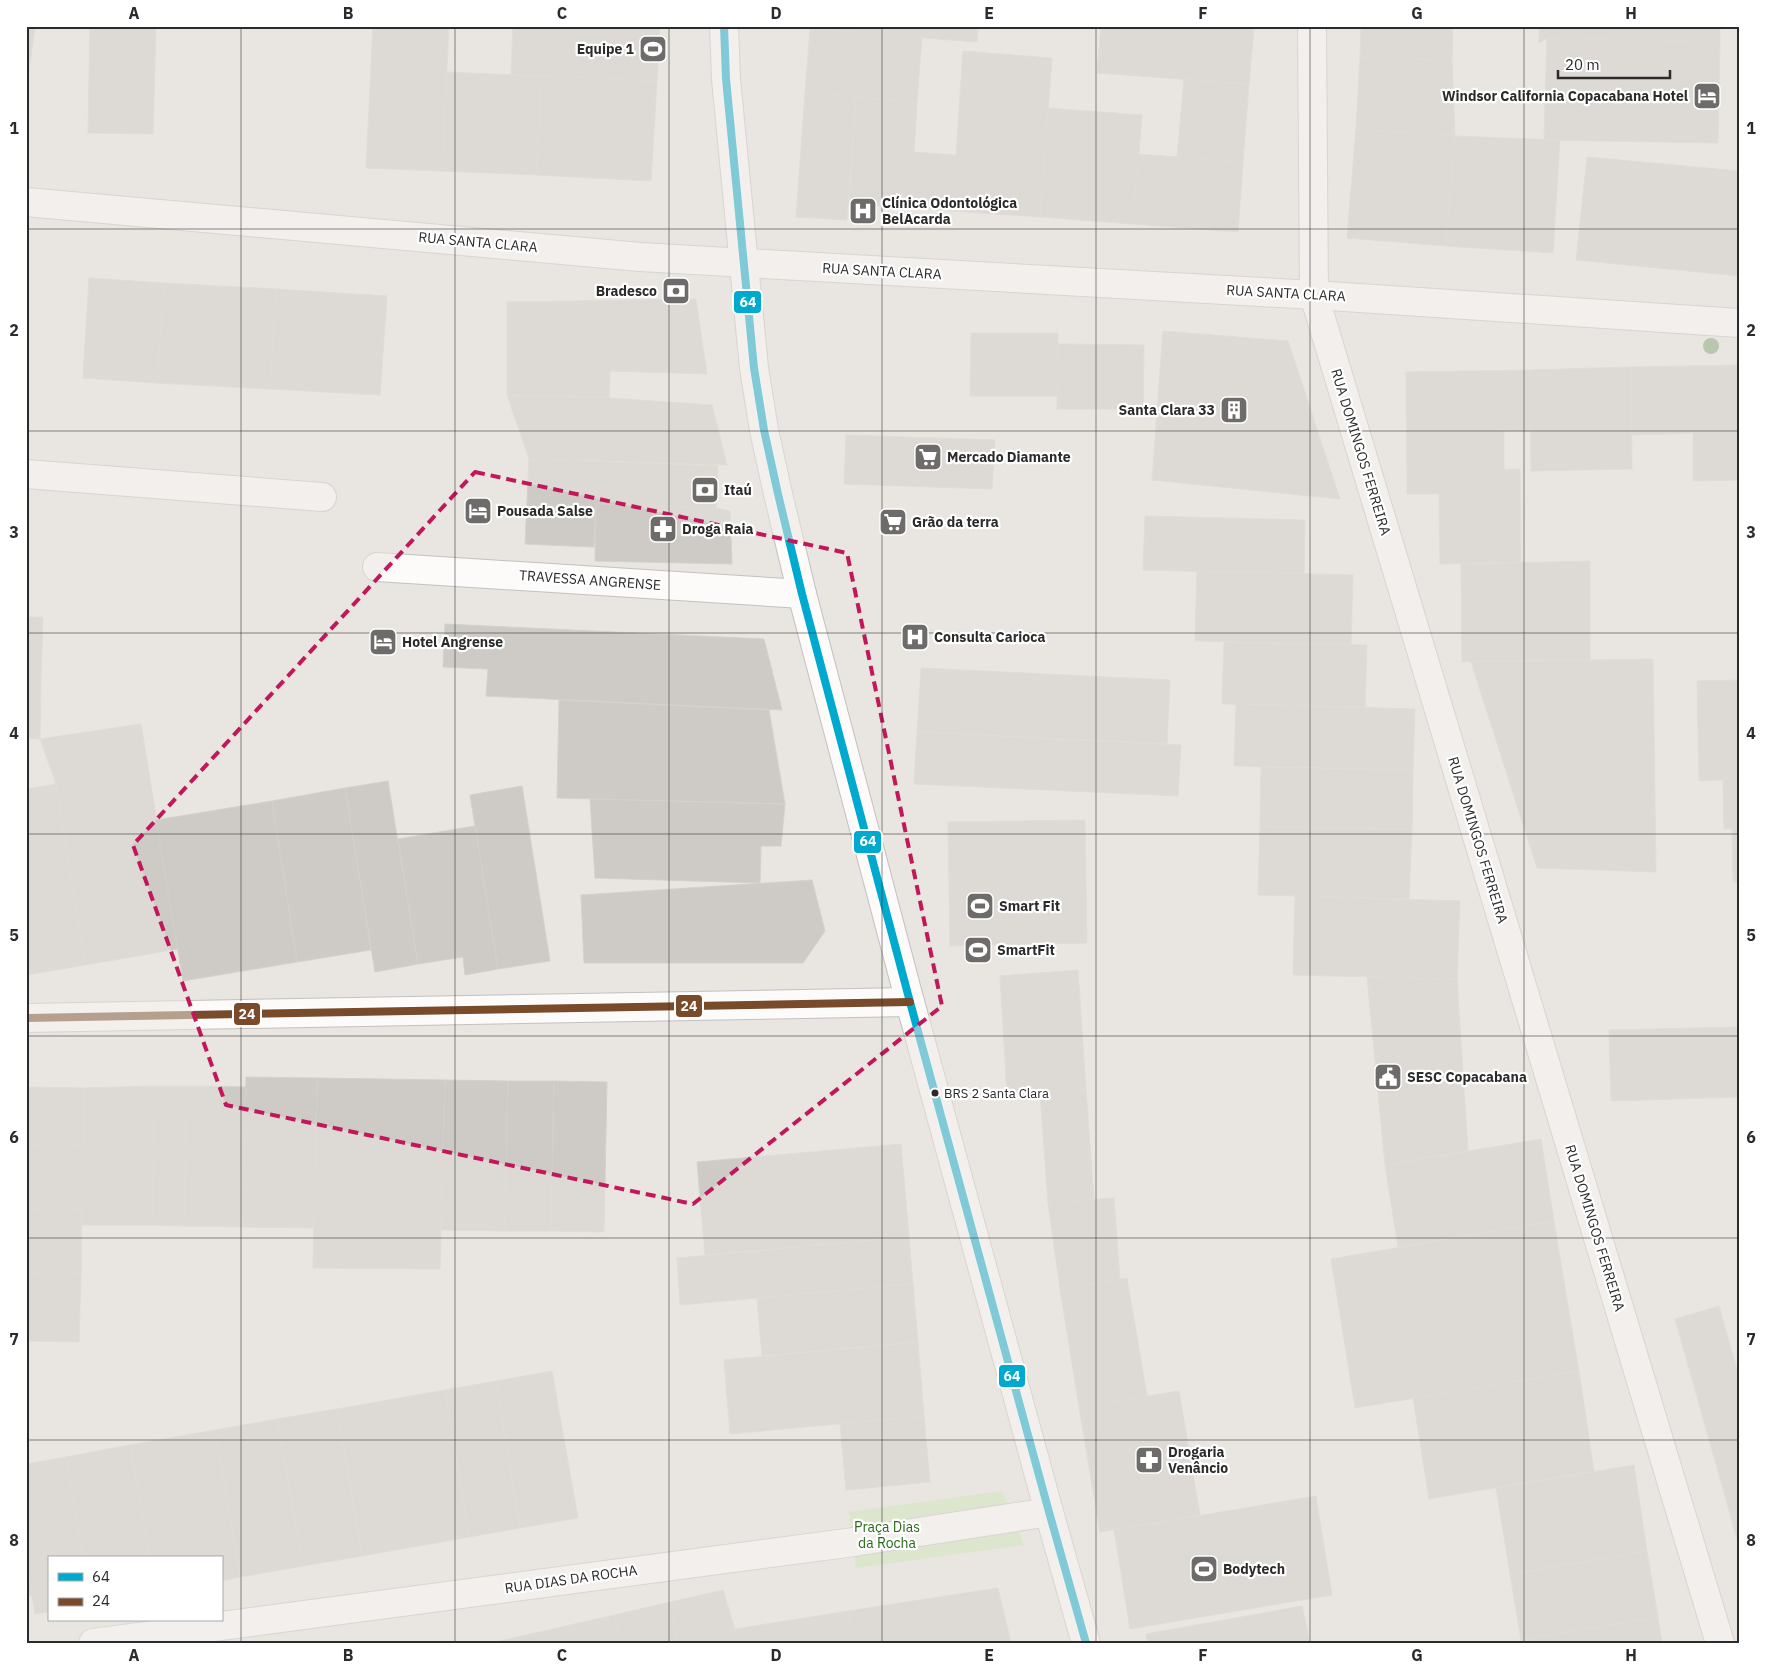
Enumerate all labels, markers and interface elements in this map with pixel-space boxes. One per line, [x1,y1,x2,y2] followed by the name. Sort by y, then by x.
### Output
[129,3,140,23] text: A
[343,3,354,23] text: B
[557,3,567,23] text: C
[770,3,782,23] text: D
[984,3,994,23] text: E
[1198,3,1208,23] text: F
[1411,3,1423,23] text: G
[1625,3,1637,23] text: H
[638,34,668,64] sports icon: Equipe 1
[577,40,635,58] place label: Equipe 1
[1558,48,1670,80] scale bar
[1565,55,1600,74] text: 20 m
[1692,81,1722,111] hotel icon: Windsor California Copacabana Hotel
[1442,87,1688,105] place label: Windsor California Copacabana Hotel
[9,118,19,138] text: 1
[1746,118,1756,138] text: 1
[882,194,1017,228] place label: Clínica Odontológica BelAcarda
[848,196,878,226] hospital icon: Clínica Odontológica BelAcarda
[418,228,538,256] street label: RUA SANTA CLARA
[822,259,942,283] street label: RUA SANTA CLARA
[661,276,691,306] bank icon: Bradesco
[1226,281,1346,305] street label: RUA SANTA CLARA
[596,282,657,300] place label: Bradesco
[733,290,762,314] line badge: 64
[740,293,756,311] text: 64
[9,320,19,340] text: 2
[1746,320,1756,340] text: 2
[1327,367,1395,537] street label: RUA DOMINGOS FERREIRA
[1219,395,1249,425] building icon: Santa Clara 33
[1118,401,1215,419] place label: Santa Clara 33
[913,442,943,472] supermarket icon: Mercado Diamante
[947,448,1071,466] place label: Mercado Diamante
[690,475,720,505] bank icon: Itaú
[724,481,752,499] place label: Itaú
[463,496,493,526] hotel icon: Pousada Salse
[497,502,593,520] place label: Pousada Salse
[878,507,908,537] supermarket icon: Grão da terra
[912,513,999,531] place label: Grão da terra
[648,514,678,544] pharmacy icon: Droga Raia
[682,520,753,538] place label: Droga Raia
[9,522,19,542] text: 3
[1746,522,1756,542] text: 3
[518,566,662,594] street label: TRAVESSA ANGRENSE
[900,622,930,652] hospital icon: Consulta Carioca
[368,627,398,657] hotel icon: Hotel Angrense
[934,628,1045,646] place label: Consulta Carioca
[402,633,503,651] place label: Hotel Angrense
[9,723,19,743] text: 4
[1746,723,1756,743] text: 4
[1444,755,1512,925] street label: RUA DOMINGOS FERREIRA
[853,830,882,854] line badge: 64
[860,832,876,850] text: 64
[965,891,995,921] sports icon: Smart Fit
[999,897,1060,915] place label: Smart Fit
[9,925,19,945] text: 5
[1746,925,1756,945] text: 5
[963,935,993,965] sports icon: SmartFit
[997,941,1055,959] place label: SmartFit
[675,994,703,1018] line badge: 24
[681,997,697,1015] text: 24
[233,1002,261,1026] line badge: 24
[239,1005,255,1023] text: 24
[1373,1062,1403,1092] public building icon: SESC Copacabana
[1407,1068,1527,1086] place label: SESC Copacabana
[944,1085,1049,1102] place label: BRS 2 Santa Clara
[930,1088,940,1098] marker: BRS 2 Santa Clara
[9,1127,19,1147] text: 6
[1746,1127,1756,1147] text: 6
[1561,1143,1629,1313] street label: RUA DOMINGOS FERREIRA
[9,1329,19,1349] text: 7
[1746,1329,1756,1349] text: 7
[998,1364,1026,1388] line badge: 64
[1004,1367,1020,1385] text: 64
[1168,1443,1228,1477] place label: Drogaria Venâncio
[1134,1445,1164,1475] pharmacy icon: Drogaria Venâncio
[854,1518,920,1552] park label: Praça Dias da Rocha
[9,1530,19,1550] text: 8
[1746,1530,1756,1550] text: 8
[1189,1554,1219,1584] sports icon: Bodytech
[48,1556,222,1622] legend
[1223,1560,1285,1578] place label: Bodytech
[504,1561,638,1597] street label: RUA DIAS DA ROCHA
[92,1567,110,1586] text: 64
[92,1591,110,1610] text: 24
[129,1645,140,1665] text: A
[343,1645,354,1665] text: B
[557,1645,567,1665] text: C
[770,1645,782,1665] text: D
[984,1645,994,1665] text: E
[1198,1645,1208,1665] text: F
[1411,1645,1423,1665] text: G
[1625,1645,1637,1665] text: H

